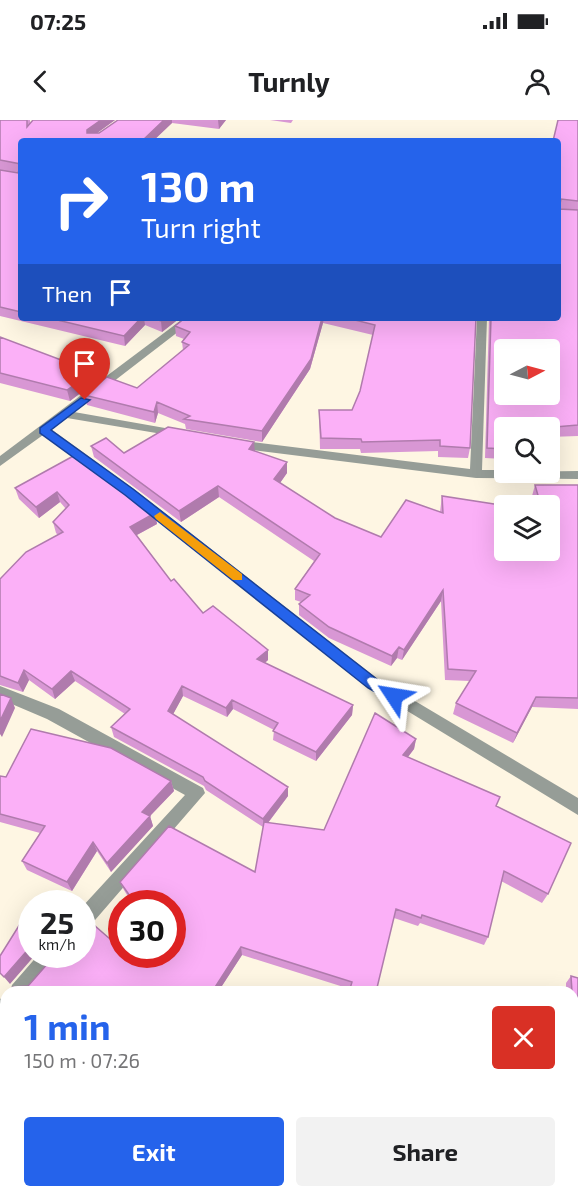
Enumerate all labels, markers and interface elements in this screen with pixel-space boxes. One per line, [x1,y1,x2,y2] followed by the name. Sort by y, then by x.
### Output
[30,8,86,34] text: 07:25
[24,65,57,98] icon: back
[248,65,330,97] text: Turnly
[521,65,554,98] icon: person
[141,160,256,210] text: 130 m
[42,162,120,240] icon: right
[141,211,261,243] text: Turn right
[104,276,137,309] icon: arrive
[42,280,92,306] text: Then
[59,338,110,400] pin
[494,339,560,405] north arrow
[494,339,560,561] map controls
[68,347,101,380] icon: arrive
[494,417,560,483] button: search
[494,495,560,561] button: layers
[362,664,426,728] position arrow
[108,890,186,968] speed limit sign: 30
[40,904,74,940] text: 25
[38,935,76,953] text: km/h
[24,1004,111,1047] text: 1 min
[492,1006,555,1069] button: close
[24,1048,140,1072] text: 150 m · 07:26
[24,1117,284,1186] button: Exit
[296,1117,555,1186] button: Share

